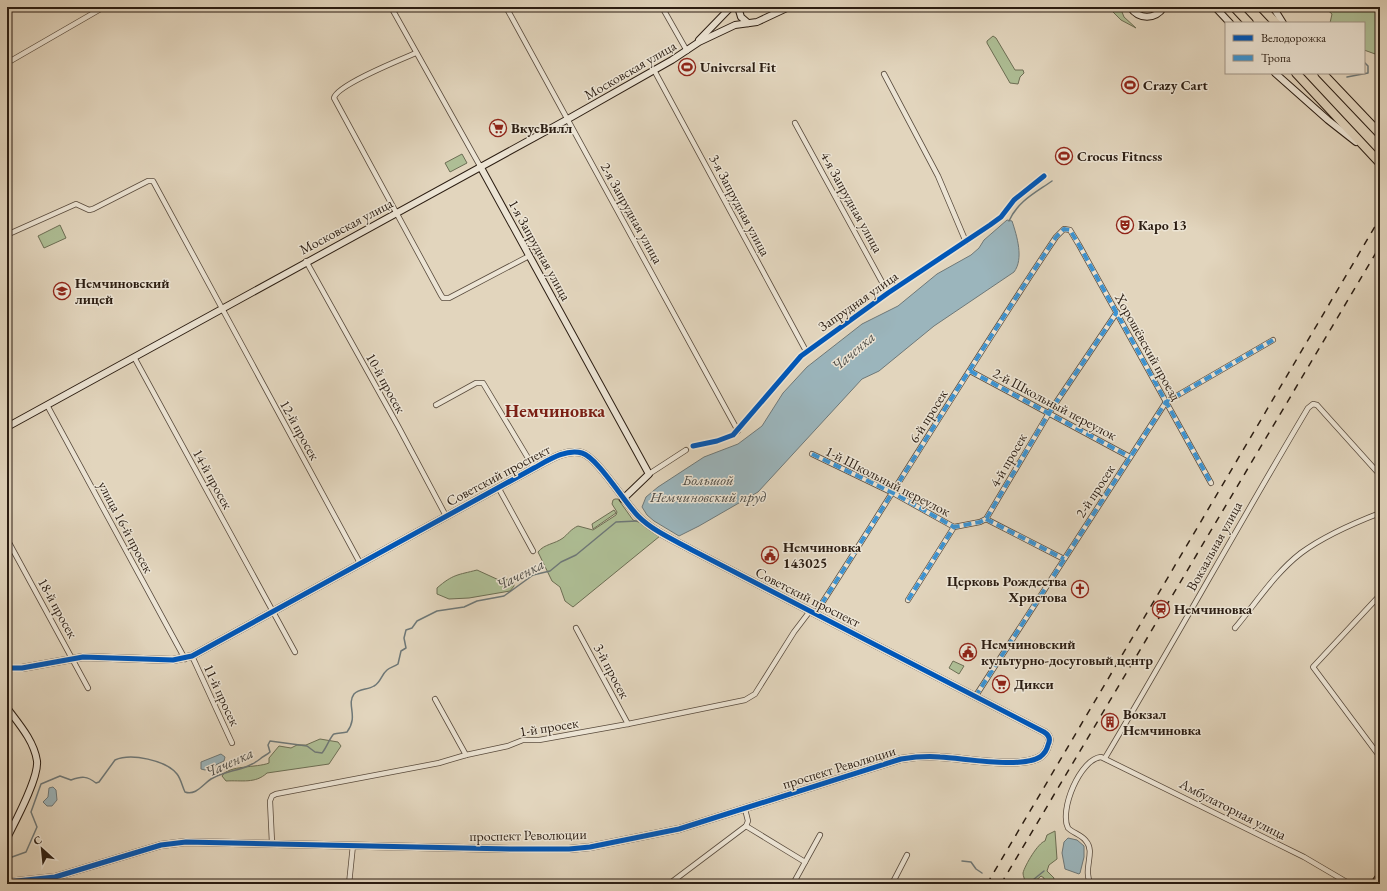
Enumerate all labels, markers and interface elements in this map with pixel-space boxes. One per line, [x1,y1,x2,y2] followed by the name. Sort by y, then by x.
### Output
[1225,22,1365,74] legend
[1261,30,1326,46] text: Велодорожка
[581,36,680,104] street label: Московская улица
[1261,50,1291,66] text: Тропа
[677,57,697,77] sports icon: Universal Fit
[700,58,777,76] place label: Universal Fit
[1120,75,1140,95] sports icon: Crazy Cart
[1143,76,1208,94] place label: Crazy Cart
[488,118,508,138] supermarket icon: ВкусВилл
[511,119,572,137] place label: ВкусВилл
[1054,146,1074,166] sports icon: Crocus Fitness
[1077,147,1162,165] place label: Crocus Fitness
[817,148,887,256] street label: 4-я Запрудная улица
[706,151,775,260] street label: 3-я Запрудная улица
[597,159,667,267] street label: 2-я Запрудная улица
[296,194,396,258] street label: Московская улица
[505,196,575,304] street label: 1-я Запрудная улица
[1115,215,1135,235] theatre icon: Каро 13
[1138,216,1187,234] place label: Каро 13
[815,267,902,335] street label: Запрудная улица
[75,274,169,308] place label: Немчиновский лицей
[52,281,72,301] school or university icon: Немчиновский лицей
[1111,289,1185,404] street label: Хорошёвский проезд
[827,327,879,375] water label: Чаченка
[362,350,410,417] street label: 10-й просек
[990,364,1120,444] street label: 2-й Школьный переулок
[905,386,952,446] street label: 6-й просек
[276,397,324,464] street label: 12-й просек
[505,399,605,422] district label: Немчиновка
[985,429,1031,490] street label: 4-й просек
[443,440,553,510] street label: Советский проспект
[823,442,954,520] street label: 1-й Школьный переулок
[189,446,237,513] street label: 14-й просек
[1071,461,1119,521] street label: 2-й просек
[649,470,766,506] water label: Большой Немчиновский пруд
[94,478,158,576] street label: улица 16-й просек
[1182,498,1246,594] street label: Вокзальная улица
[783,538,862,572] place label: Немчиновка 143025
[760,545,780,565] public building icon: Немчиновка 143025
[493,554,547,594] water label: Чаченка
[752,563,864,631] street label: Советский проспект
[947,572,1068,606] place label: Церковь Рождества Христова
[34,575,82,642] street label: 18-й просек
[1070,579,1090,599] church icon: Церковь Рождества Христова
[1151,599,1171,619] station icon: Немчиновка
[1174,600,1253,618] place label: Немчиновка
[981,635,1153,669] place label: Немчиновский культурно-досуговый центр
[590,640,634,702] street label: 3-й просек
[958,642,978,662] public building icon: Немчиновский культурно-досуговый центр
[200,661,244,729] street label: 11-й просек
[991,674,1011,694] supermarket icon: Дикси
[1014,675,1054,693] place label: Дикси
[1123,705,1202,739] place label: Вокзал Немчиновка
[1100,712,1120,732] building icon: Вокзал Немчиновка
[518,713,580,741] street label: 1-й просек
[780,741,898,793] street label: проспект Революции
[202,743,256,781] water label: Чаченка
[1176,774,1290,844] street label: Амбулаторная улица
[469,825,587,845] street label: проспект Революции
[22,829,62,869] north arrow
[31,832,44,848] text: С

